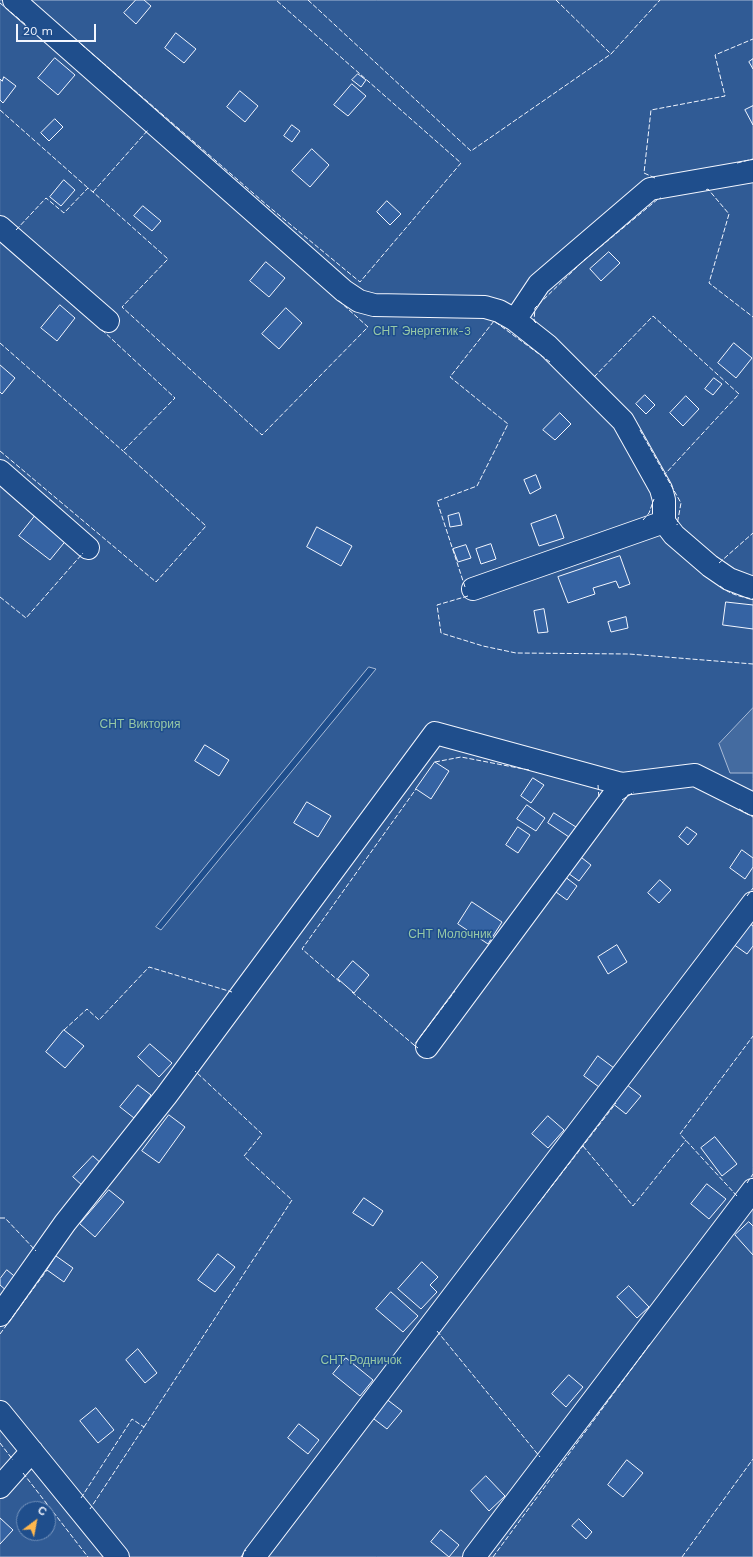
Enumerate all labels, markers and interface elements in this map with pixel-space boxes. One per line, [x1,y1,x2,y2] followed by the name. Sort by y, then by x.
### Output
[18,16,98,42] scale bar
[23,24,53,38] text: 20 m
[373,324,471,338] park label: СНТ Энергетик-3
[100,717,180,731] park label: СНТ Виктория
[408,927,492,941] park label: СНТ Молочник
[320,1353,402,1367] park label: СНТ Родничок
[16,1501,56,1541] north arrow
[35,1504,49,1519] text: С

